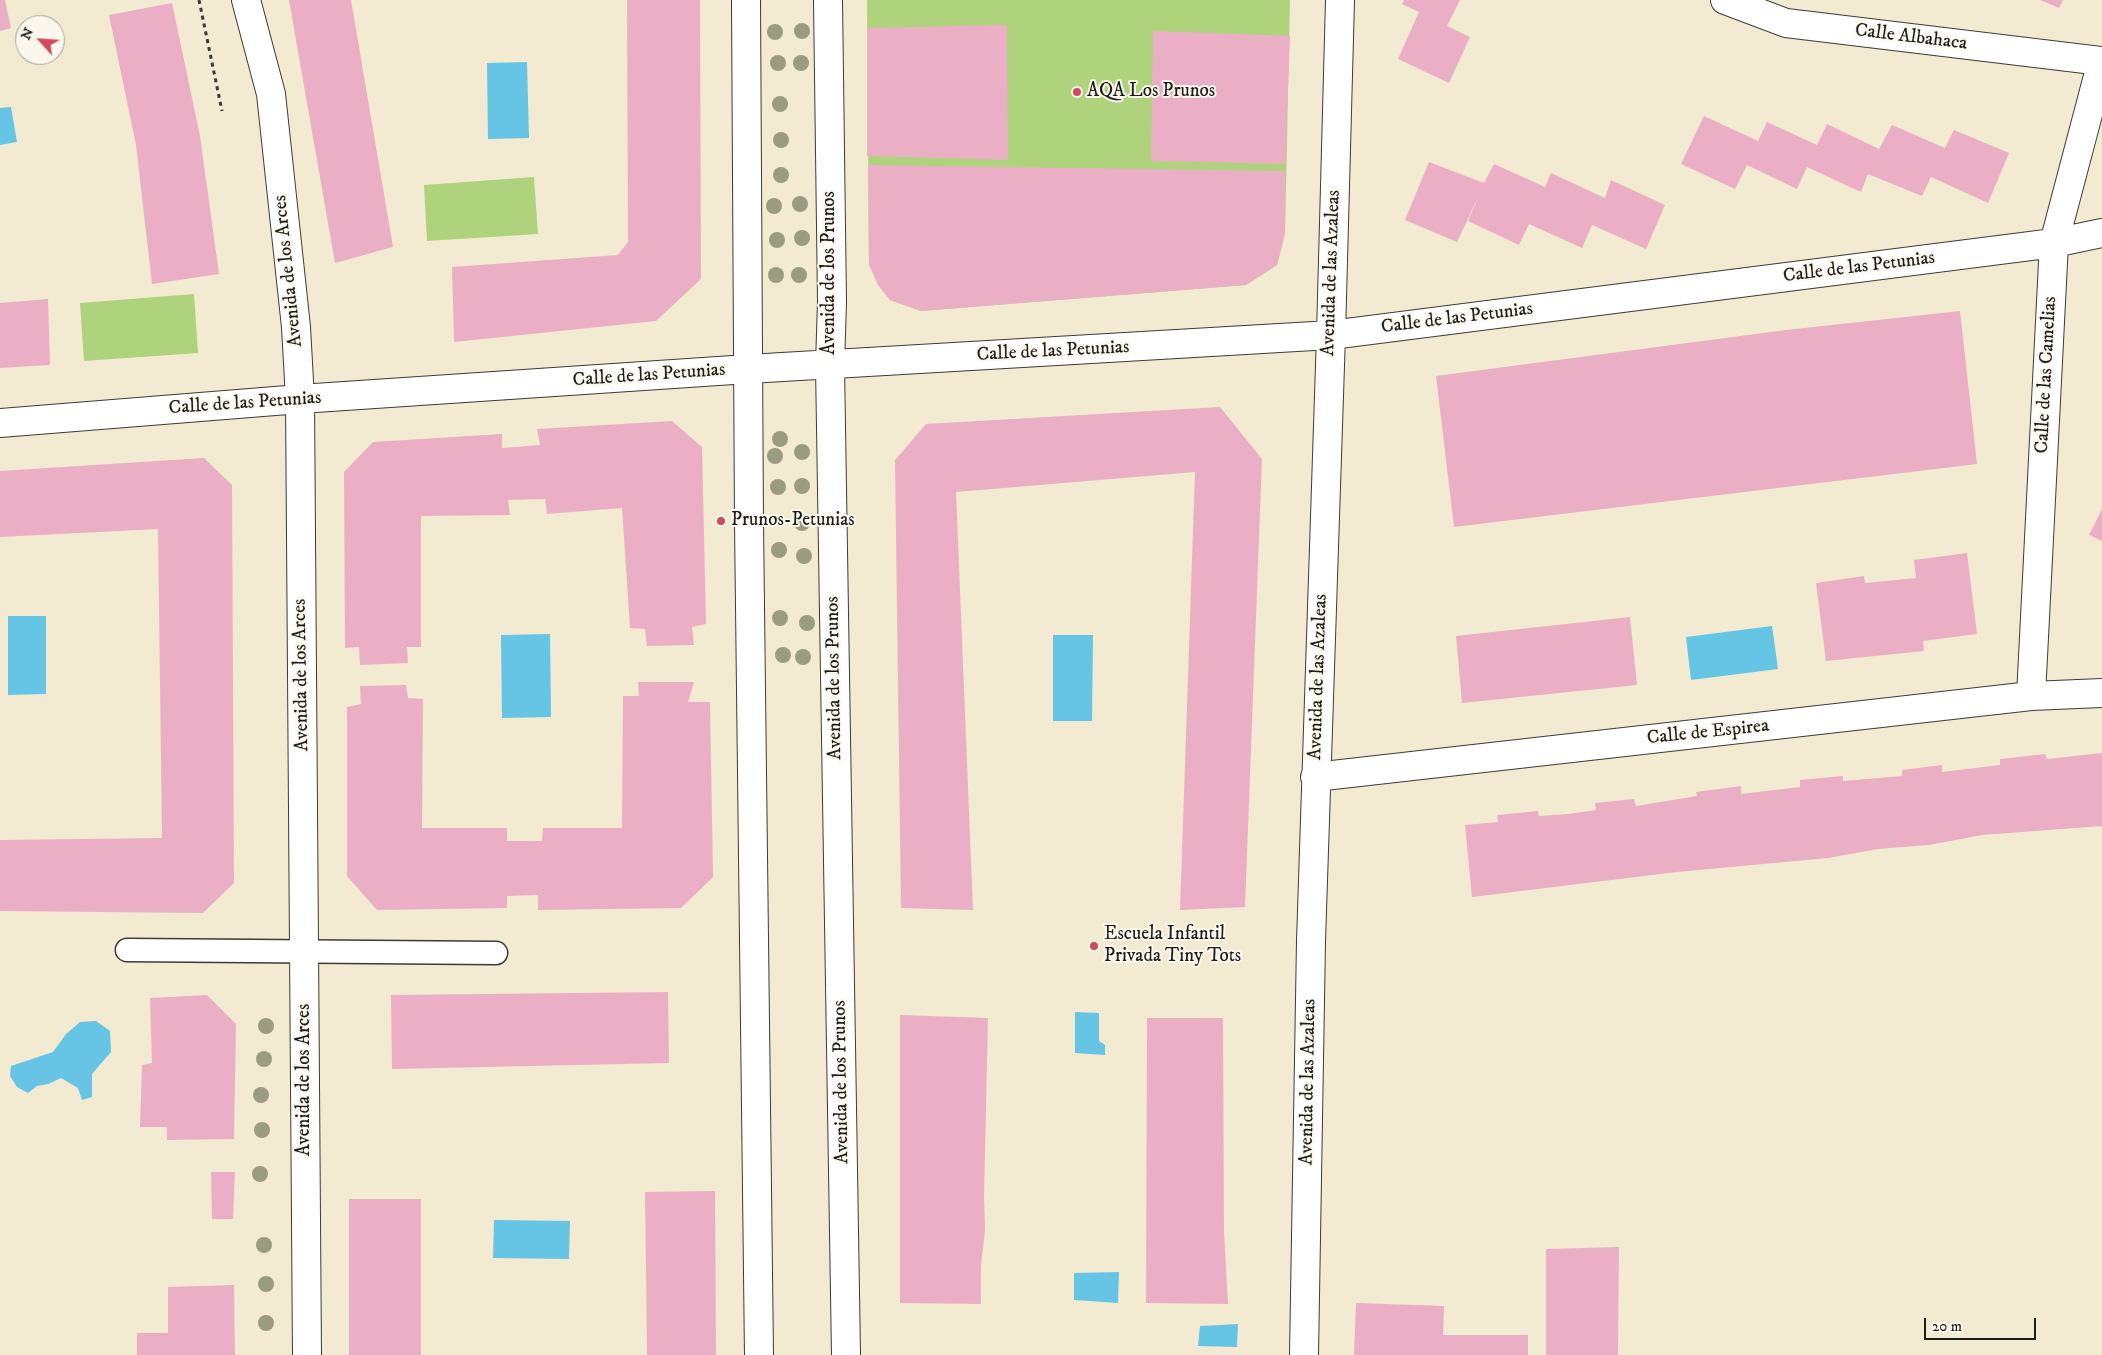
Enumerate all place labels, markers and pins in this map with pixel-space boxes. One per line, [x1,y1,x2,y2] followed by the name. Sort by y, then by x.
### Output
[1087,81,1215,103] place label: AQA Los Prunos
[1071,86,1083,98] marker: AQA Los Prunos
[731,510,855,532] place label: Prunos-Petunias
[715,515,727,527] marker: Prunos-Petunias
[1104,924,1241,968] place label: Escuela Infantil Privada Tiny Tots
[1088,940,1100,952] marker: Escuela Infantil Privada Tiny Tots

